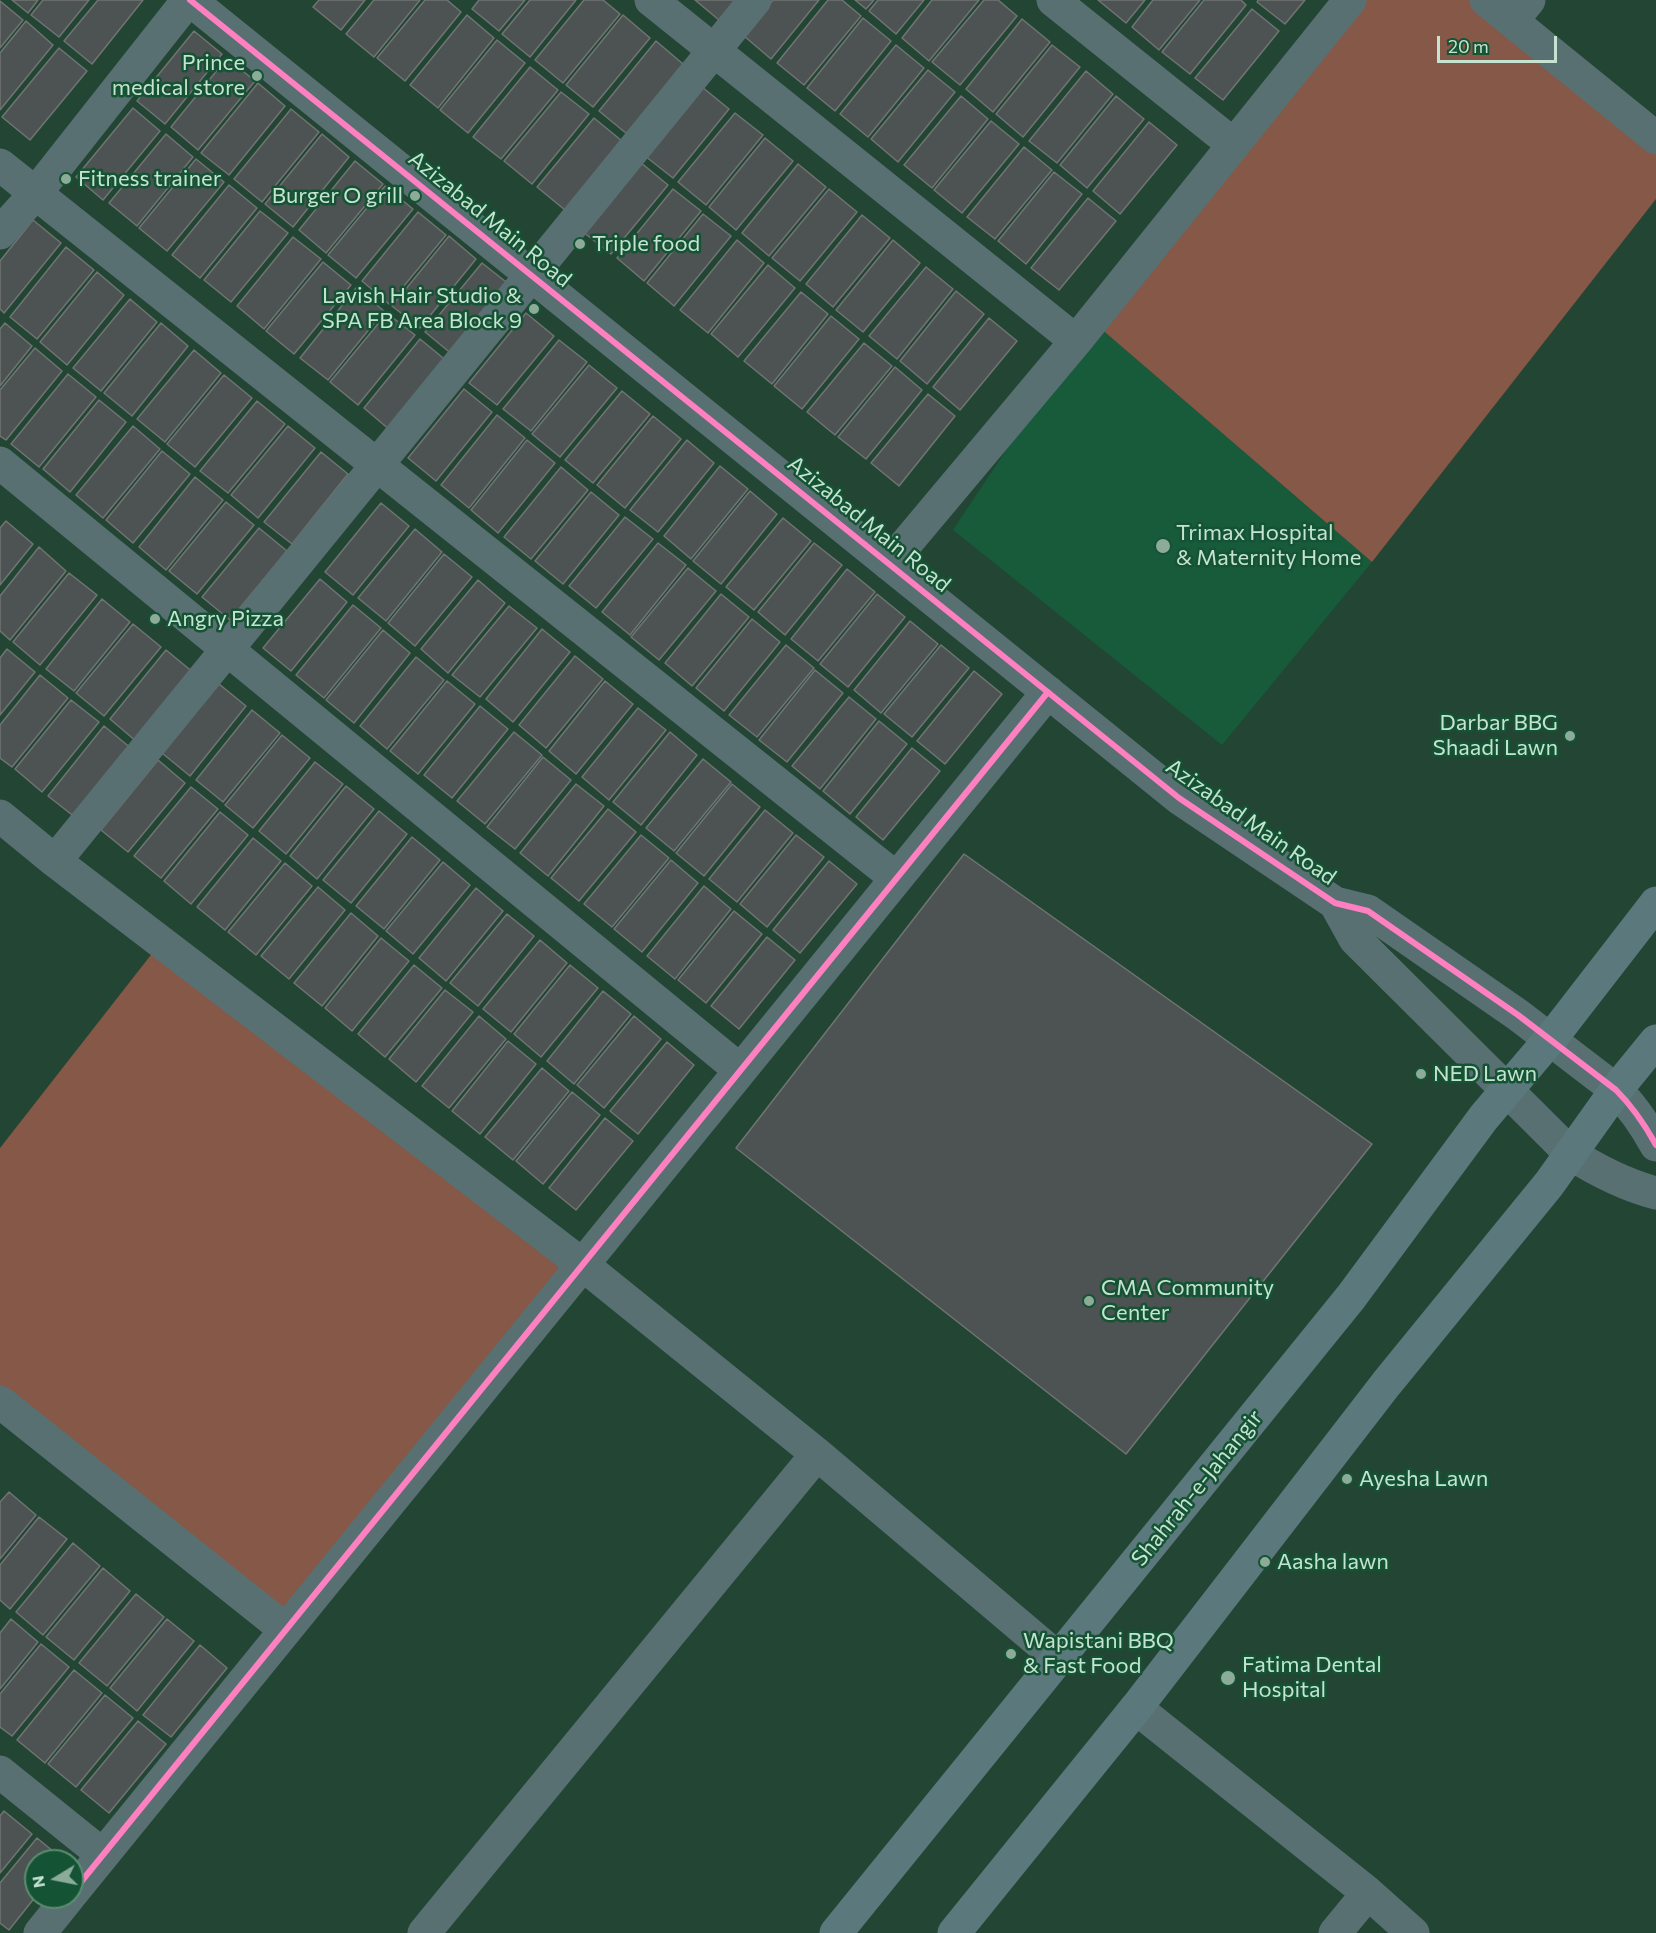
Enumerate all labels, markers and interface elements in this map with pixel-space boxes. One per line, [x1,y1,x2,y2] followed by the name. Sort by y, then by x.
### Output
[1440,24,1560,62] scale bar
[1448,35,1489,57] text: 20 m
[112,50,245,101] place label: Prince medical store
[250,69,264,83] marker: Prince medical store
[403,145,577,293] street label: Azizabad Main Road
[78,166,221,192] place label: Fitness trainer
[59,172,73,186] marker: Fitness trainer
[272,183,403,209] place label: Burger O grill
[408,189,422,203] marker: Burger O grill
[592,231,700,257] place label: Triple food
[573,237,587,251] marker: Triple food
[322,283,522,334] place label: Lavish Hair Studio & SPA FB Area Block 9
[527,302,541,316] marker: Lavish Hair Studio & SPA FB Area Block 9
[782,450,956,598] street label: Azizabad Main Road
[1176,520,1361,572] place label: Trimax Hospital & Maternity Home
[1154,537,1172,555] marker: Trimax Hospital & Maternity Home
[167,606,284,632] place label: Angry Pizza
[148,612,162,626] marker: Angry Pizza
[1433,710,1558,762] place label: Darbar BBG Shaadi Lawn
[1563,729,1577,743] marker: Darbar BBG Shaadi Lawn
[1161,753,1341,891] street label: Azizabad Main Road
[1433,1061,1537,1087] place label: NED Lawn
[1414,1067,1428,1081] marker: NED Lawn
[1101,1275,1274,1326] place label: CMA Community Center
[1082,1294,1096,1308] marker: CMA Community Center
[1126,1405,1268,1571] street label: Shahrah-e-Jahangir
[1359,1466,1488,1492] place label: Ayesha Lawn
[1340,1472,1354,1486] marker: Ayesha Lawn
[1277,1549,1389,1575] place label: Aasha lawn
[1258,1555,1272,1569] marker: Aasha lawn
[1023,1628,1174,1680] place label: Wapistani BBQ & Fast Food
[1004,1647,1018,1661] marker: Wapistani BBQ & Fast Food
[1242,1652,1382,1704] place label: Fatima Dental Hospital
[1219,1669,1237,1687] marker: Fatima Dental Hospital
[24,1849,84,1909] north arrow
[27,1874,48,1889] text: N

